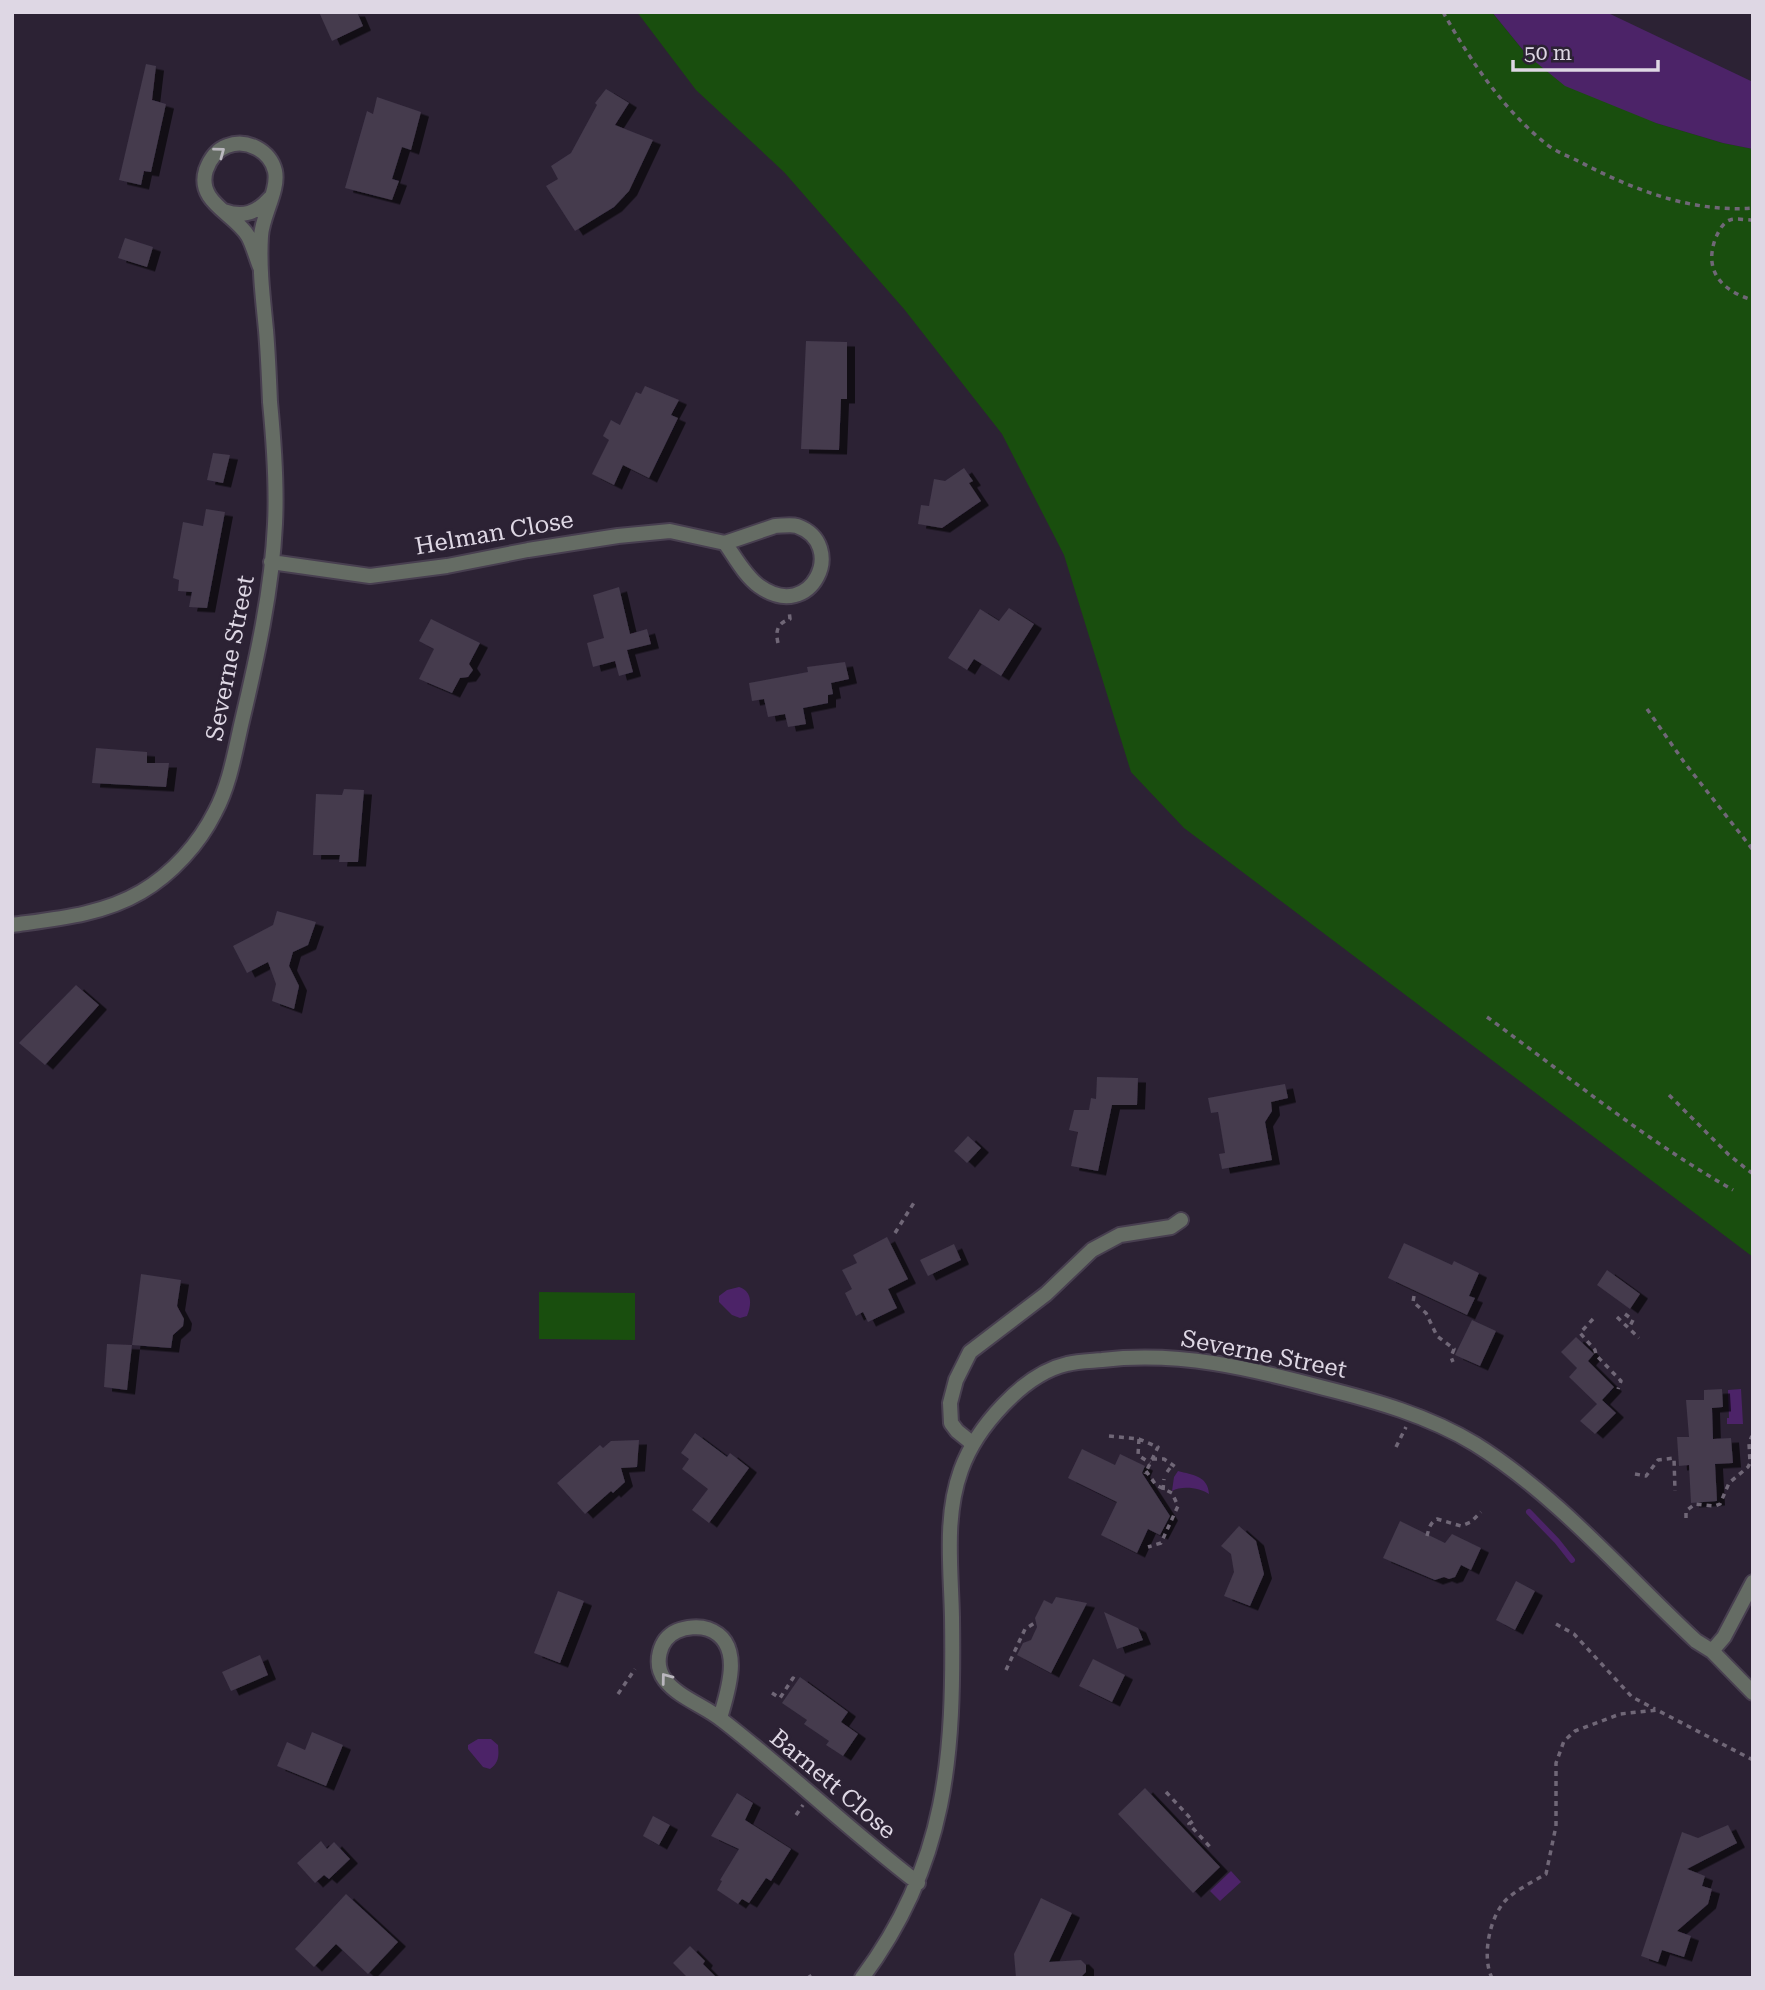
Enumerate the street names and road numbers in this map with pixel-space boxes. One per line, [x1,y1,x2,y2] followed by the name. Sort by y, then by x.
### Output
[413,505,575,561] street label: Helman Close
[200,573,260,743] street label: Severne Street
[1179,1324,1349,1384] street label: Severne Street
[764,1723,902,1845] street label: Barnett Close

